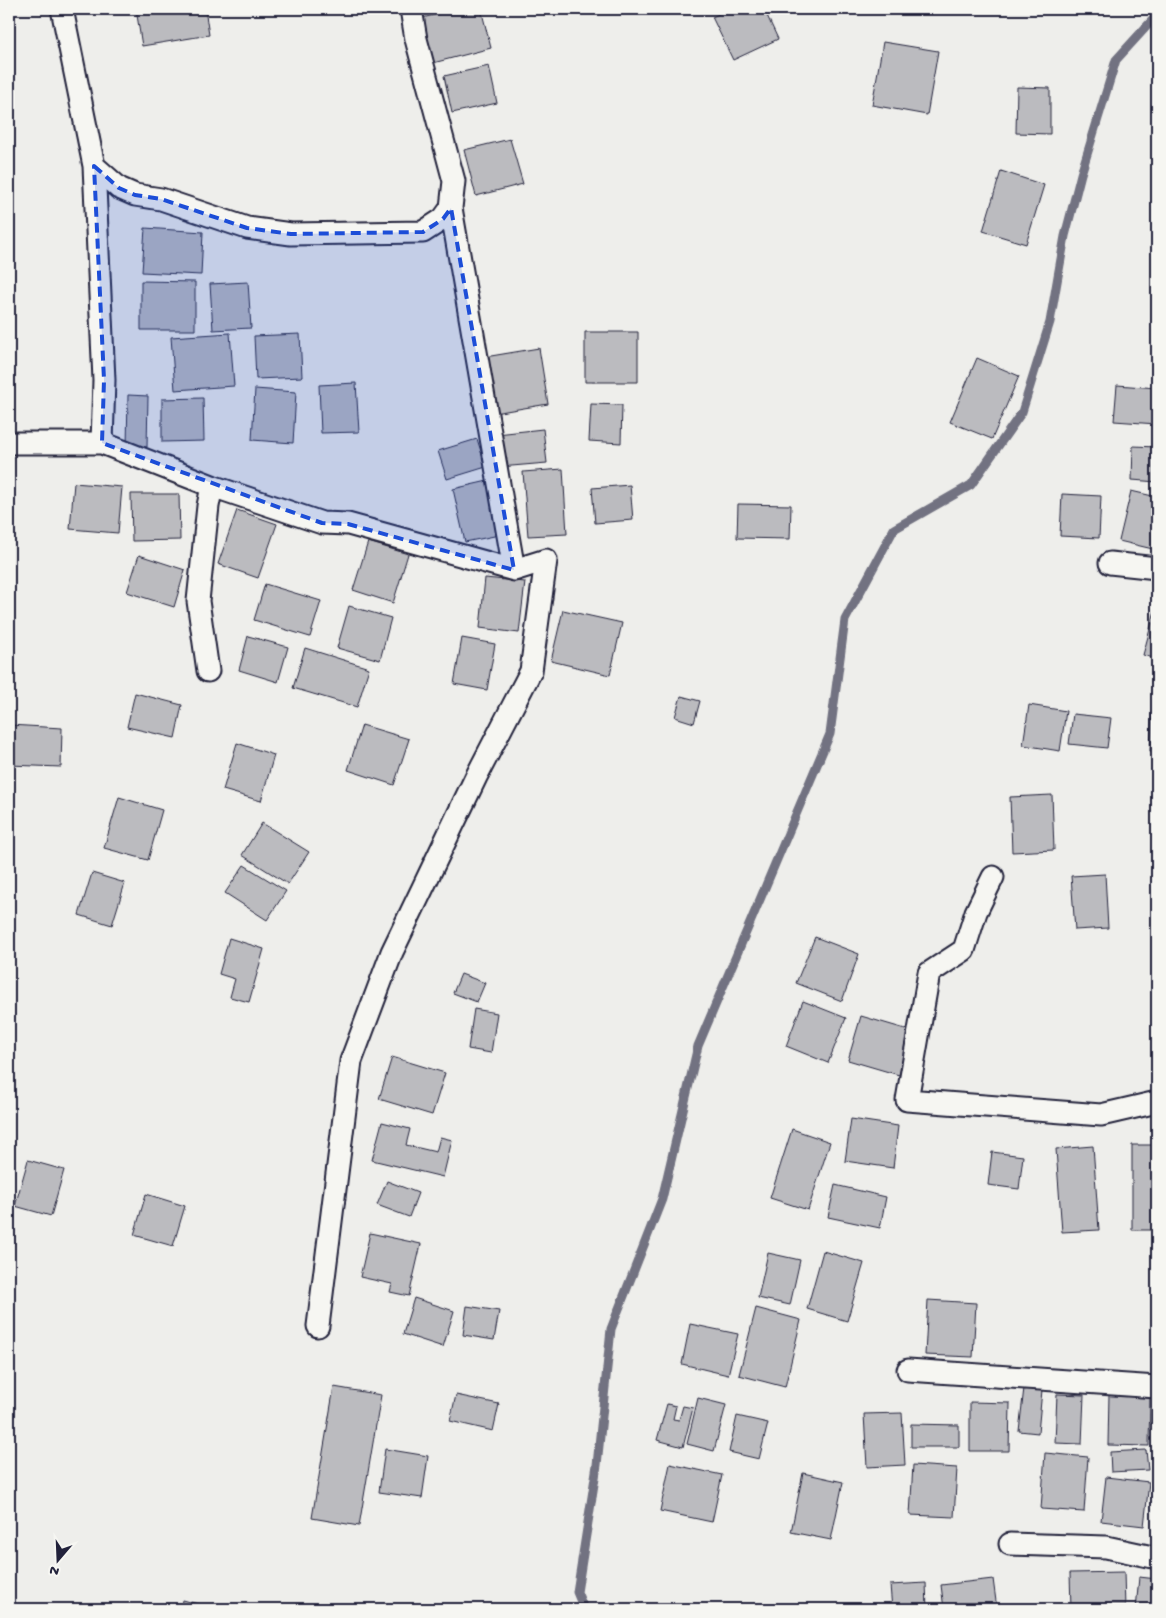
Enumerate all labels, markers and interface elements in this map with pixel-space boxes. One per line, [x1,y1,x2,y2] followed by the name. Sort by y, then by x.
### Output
[32,1536,82,1586] north arrow
[47,1560,62,1579] text: N

